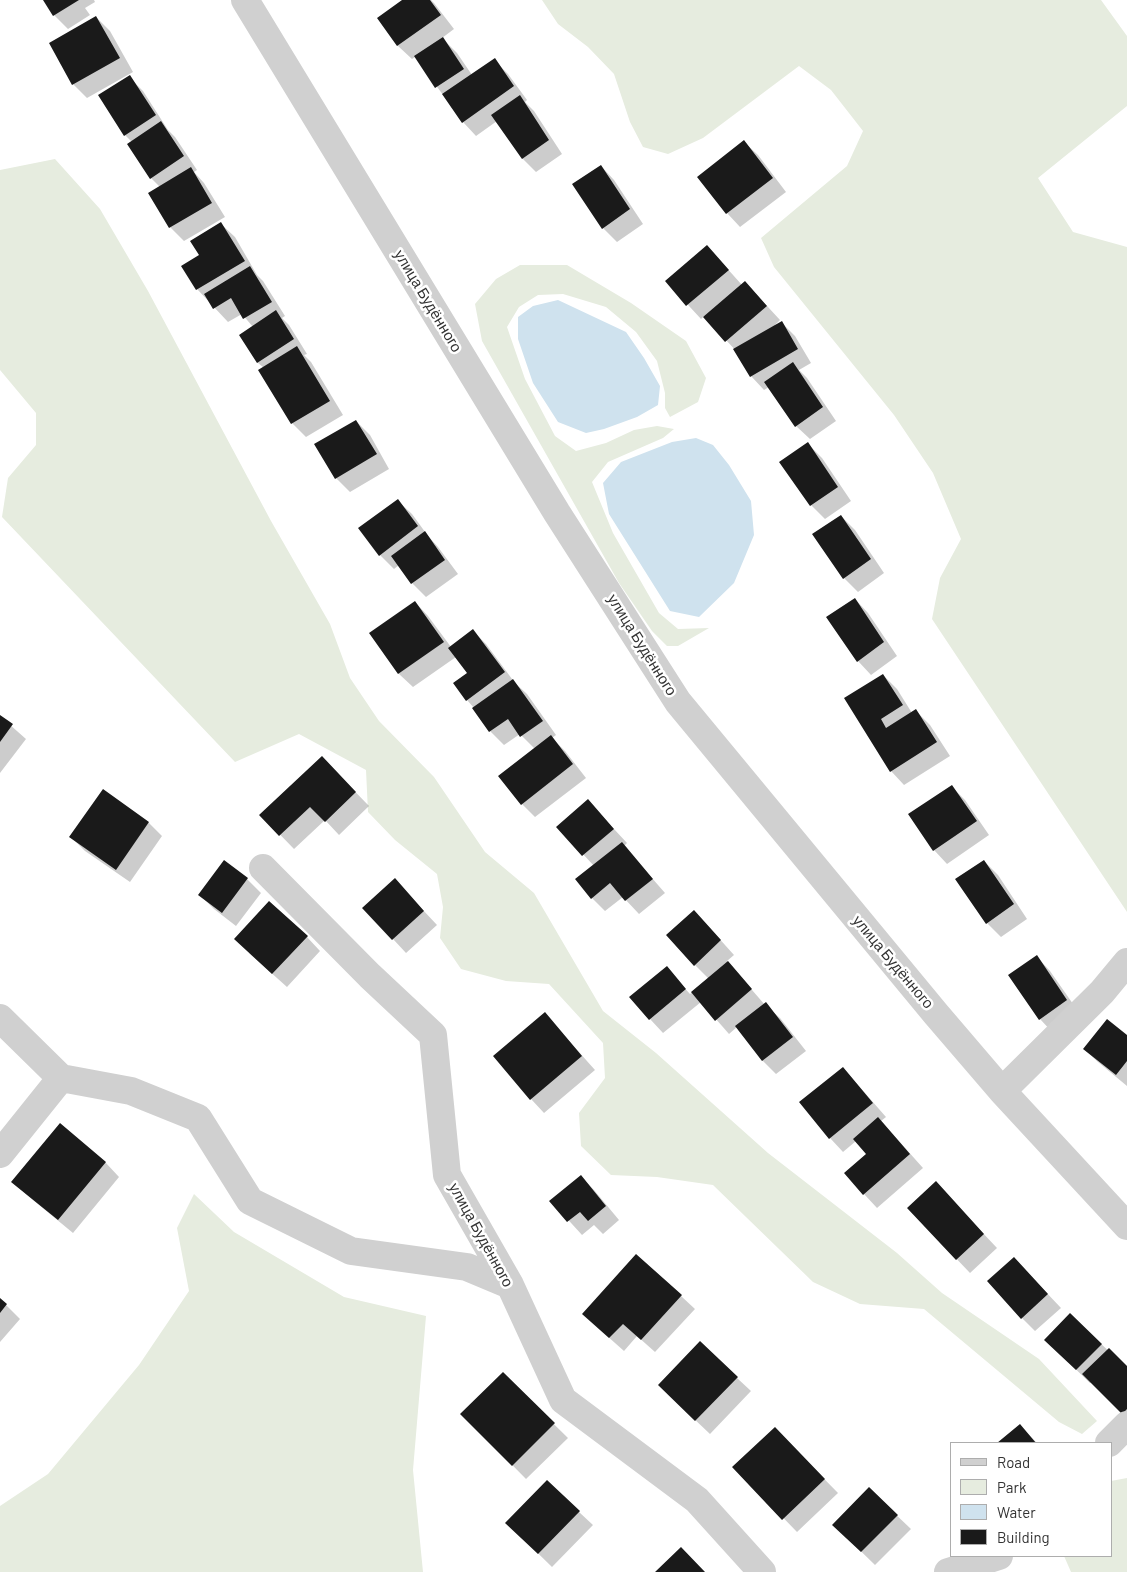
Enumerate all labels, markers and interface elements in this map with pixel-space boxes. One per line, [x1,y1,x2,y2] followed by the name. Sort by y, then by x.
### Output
[390,247,466,355] street label: улица Будённого
[604,591,680,699] street label: улица Будённого
[849,912,937,1012] street label: улица Будённого
[445,1180,517,1290] street label: улица Будённого
[950,1442,1112,1557] legend
[997,1453,1030,1471] text: Road
[997,1478,1026,1496] text: Park
[997,1503,1036,1521] text: Water
[997,1528,1050,1546] text: Building

